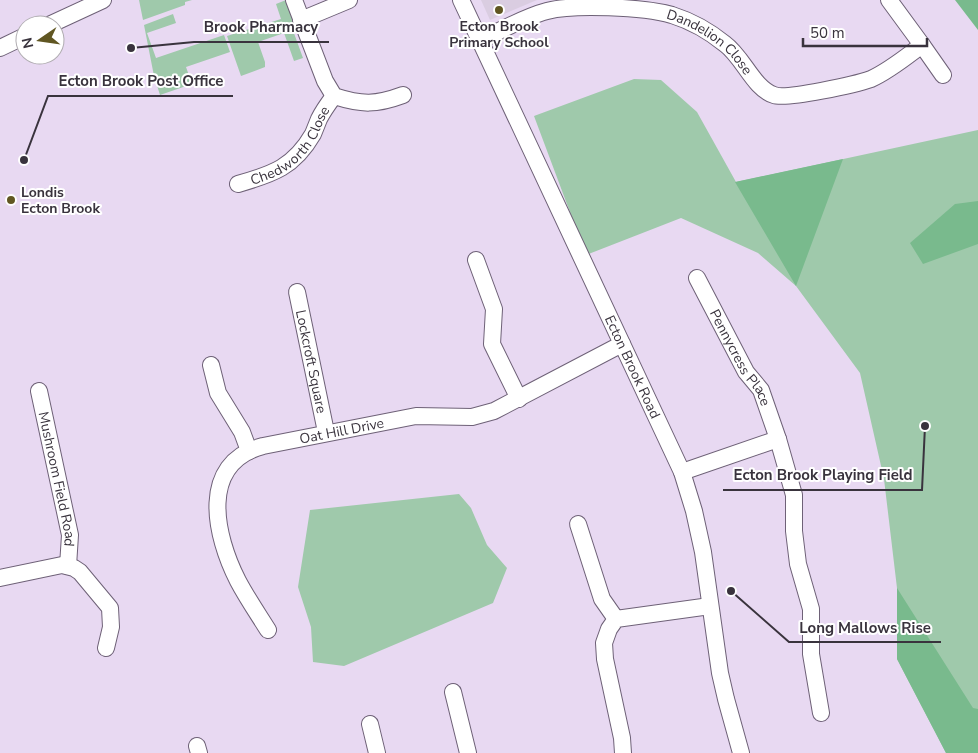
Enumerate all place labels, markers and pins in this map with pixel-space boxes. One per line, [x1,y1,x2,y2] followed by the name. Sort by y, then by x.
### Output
[493,4,505,16] marker: Ecton Brook Primary School
[194,12,329,42] callout: Brook Pharmacy
[449,17,549,52] place label: Ecton Brook Primary School
[48,66,233,96] callout: Ecton Brook Post Office
[21,183,100,218] place label: Londis Ecton Brook
[5,194,17,206] marker: Londis Ecton Brook
[723,460,922,490] callout: Ecton Brook Playing Field
[789,612,941,642] callout: Long Mallows Rise

